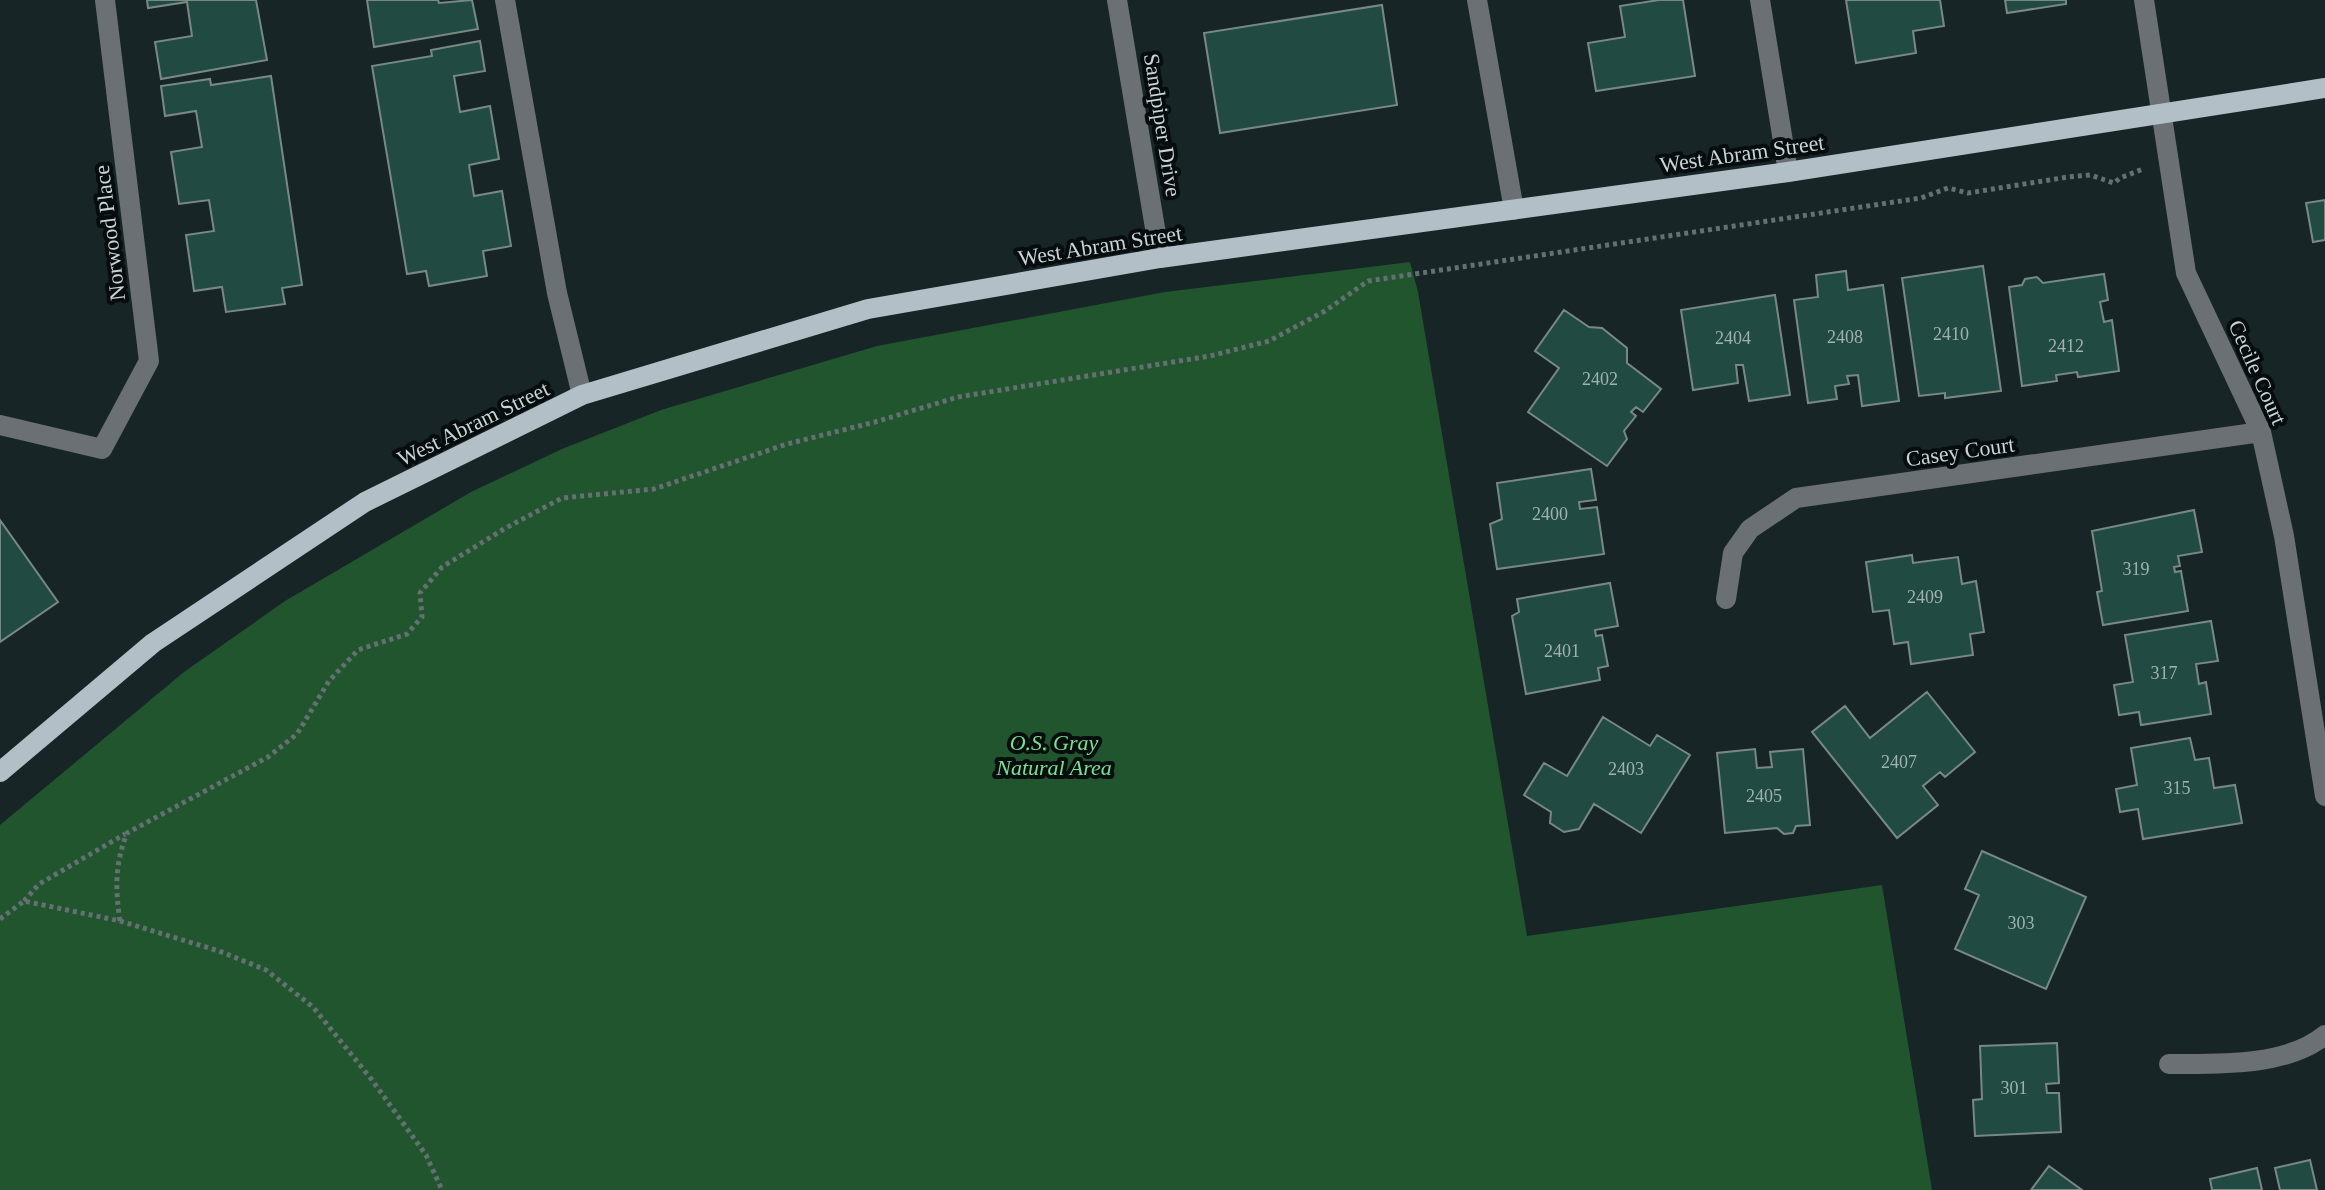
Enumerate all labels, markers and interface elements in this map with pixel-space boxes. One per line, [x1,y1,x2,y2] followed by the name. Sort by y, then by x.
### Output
[1139,52,1186,199] street label: Sandpiper Drive
[1658,130,1826,177] street label: West Abram Street
[89,164,130,302] street label: Norwood Place
[1016,220,1184,271] street label: West Abram Street
[2223,316,2292,428] street label: Cecile Court
[1933,324,1969,344] house number: 2410
[1827,327,1863,347] house number: 2408
[1715,328,1751,348] house number: 2404
[2048,336,2084,356] house number: 2412
[1582,369,1618,389] house number: 2402
[393,376,553,471] street label: West Abram Street
[1904,432,2016,471] street label: Casey Court
[1532,504,1568,524] house number: 2400
[2123,559,2150,579] house number: 319
[1907,587,1943,607] house number: 2409
[1544,641,1580,661] house number: 2401
[2151,663,2178,683] house number: 317
[995,730,1112,780] park label: O.S. Gray Natural Area
[1881,752,1917,772] house number: 2407
[1608,759,1644,779] house number: 2403
[2164,778,2191,798] house number: 315
[1746,786,1782,806] house number: 2405
[2008,913,2035,933] house number: 303
[2001,1078,2028,1098] house number: 301

